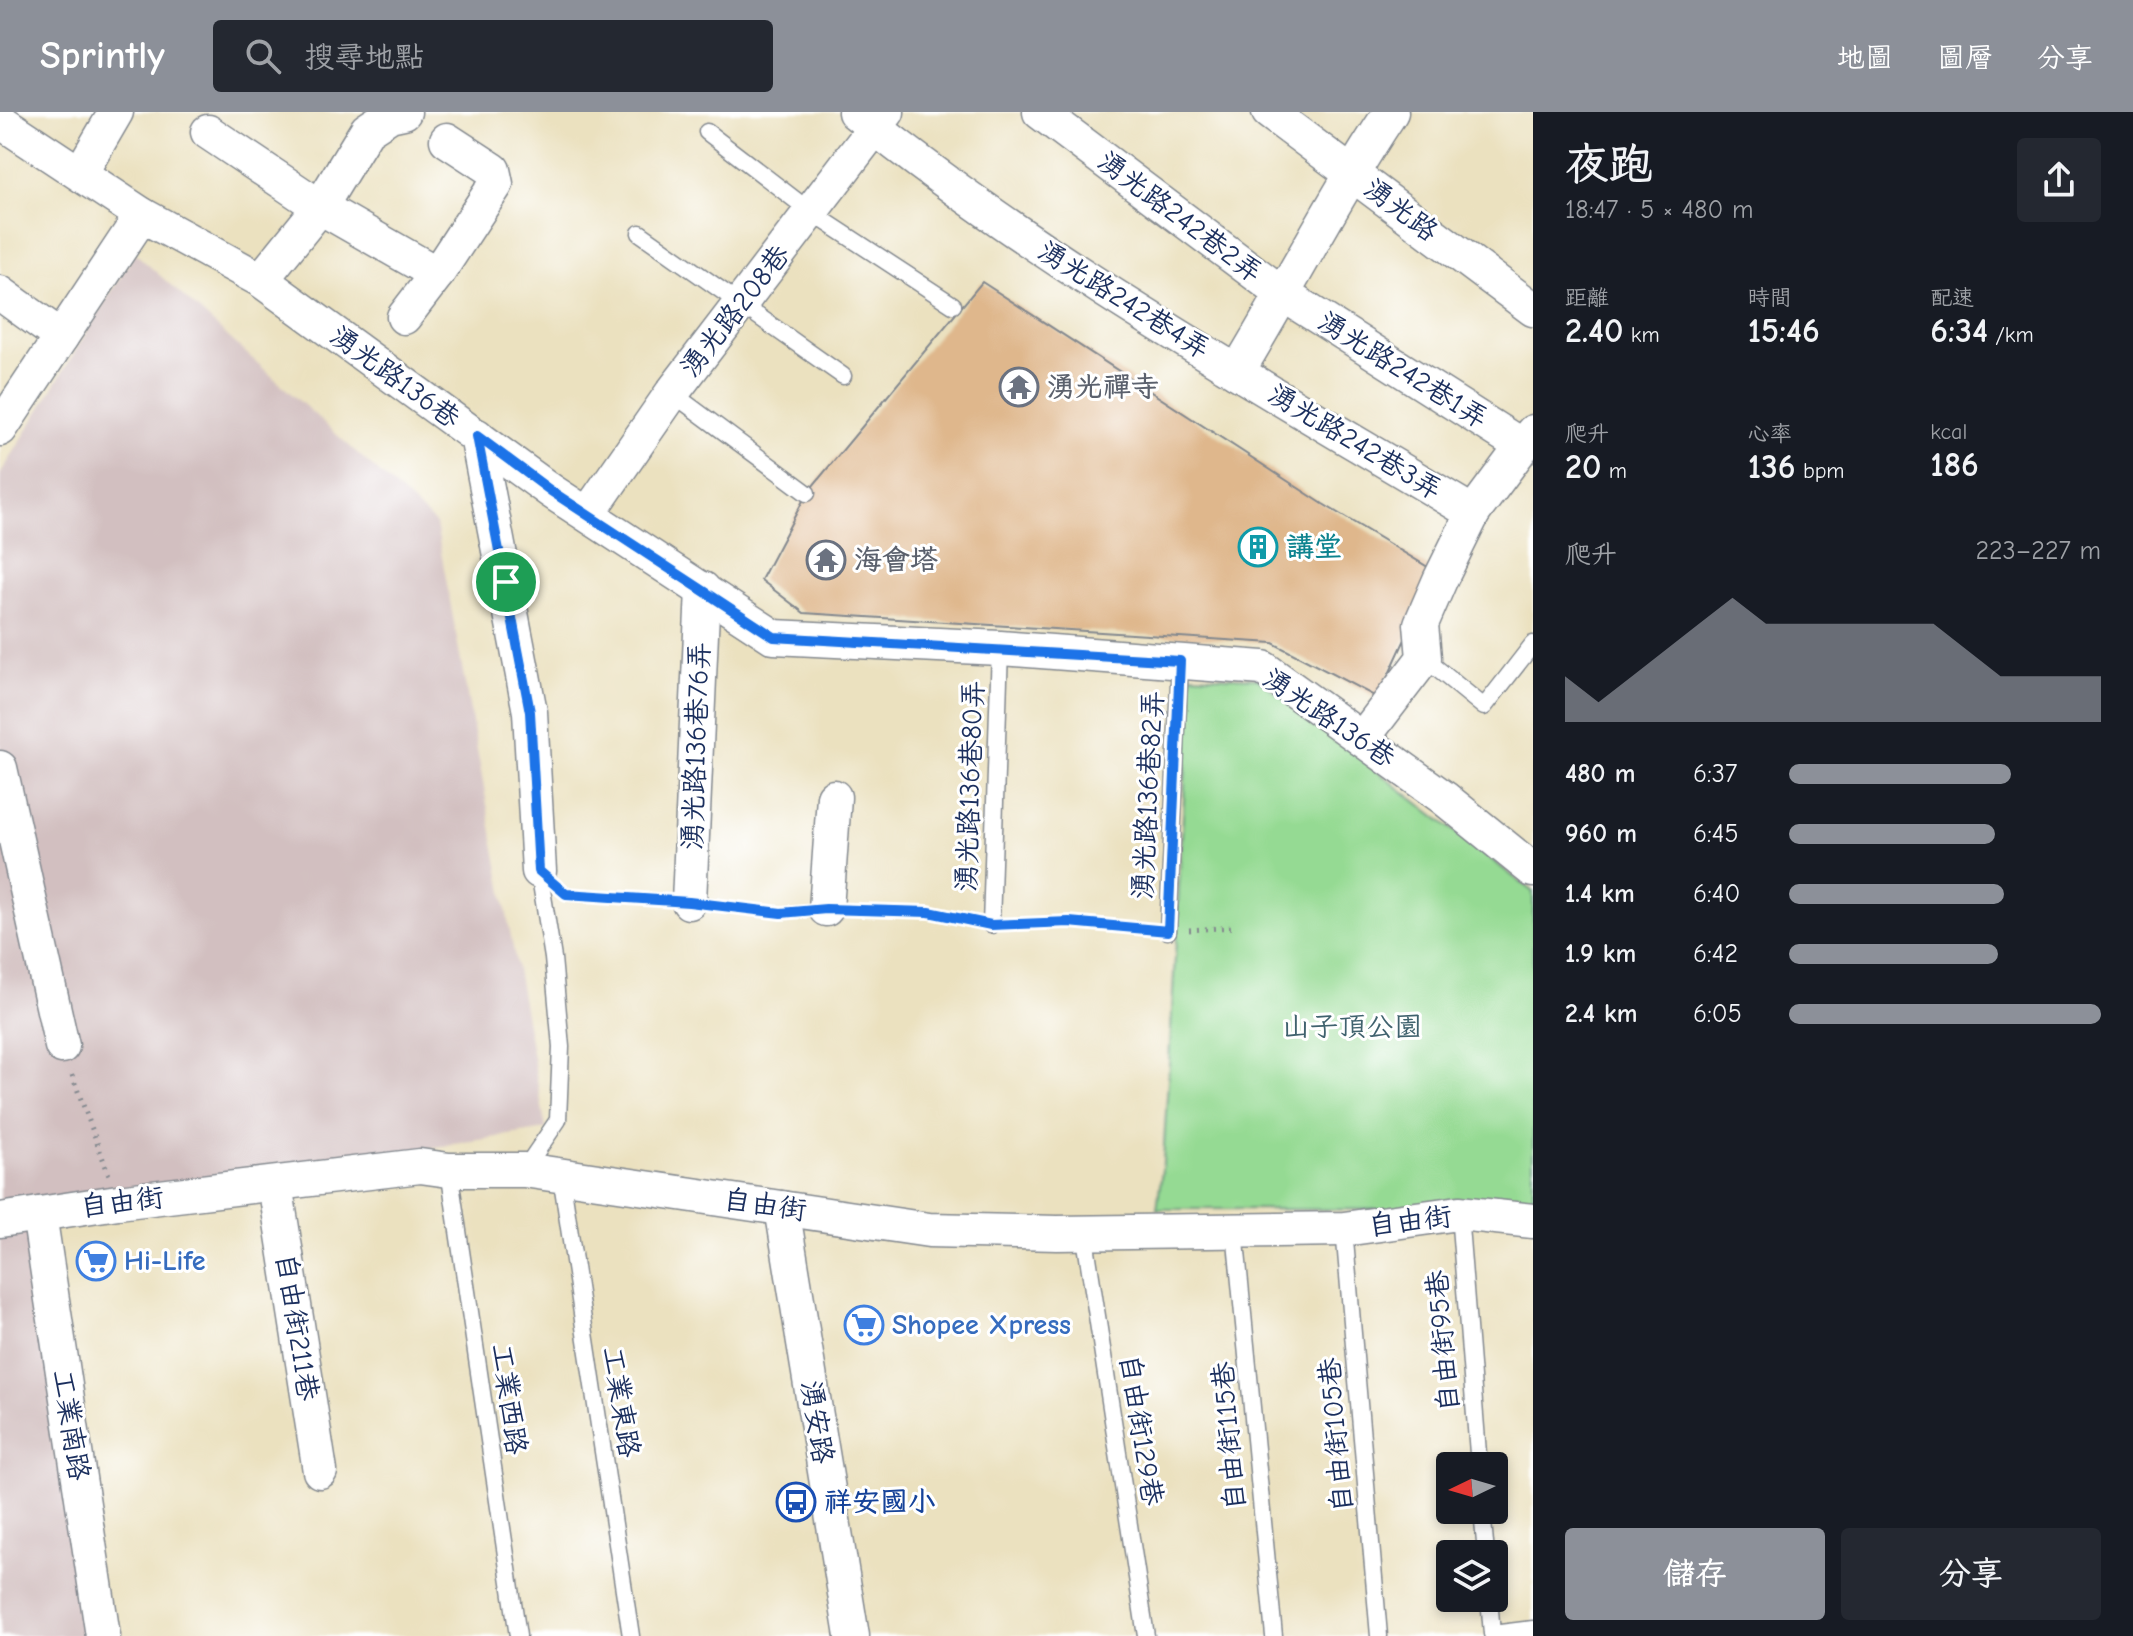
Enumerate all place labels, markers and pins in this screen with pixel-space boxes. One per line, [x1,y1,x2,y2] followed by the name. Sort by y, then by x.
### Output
[998,366,1040,408] temple icon: 湧光禪寺
[1047,371,1159,403] place label: 湧光禪寺
[1237,526,1279,568] building icon: 講堂
[1286,531,1342,563] place label: 講堂
[805,539,847,581] temple icon: 海會塔
[854,544,938,576] place label: 海會塔
[472,548,540,616] pin
[75,1240,117,1282] supermarket icon: Hi-Life
[124,1245,206,1277] place label: Hi-Life
[843,1304,885,1346] supermarket icon: Shopee Xpress
[892,1309,1071,1341] place label: Shopee Xpress
[775,1481,817,1523] bus stop icon: 祥安國小
[824,1486,936,1518] place label: 祥安國小

